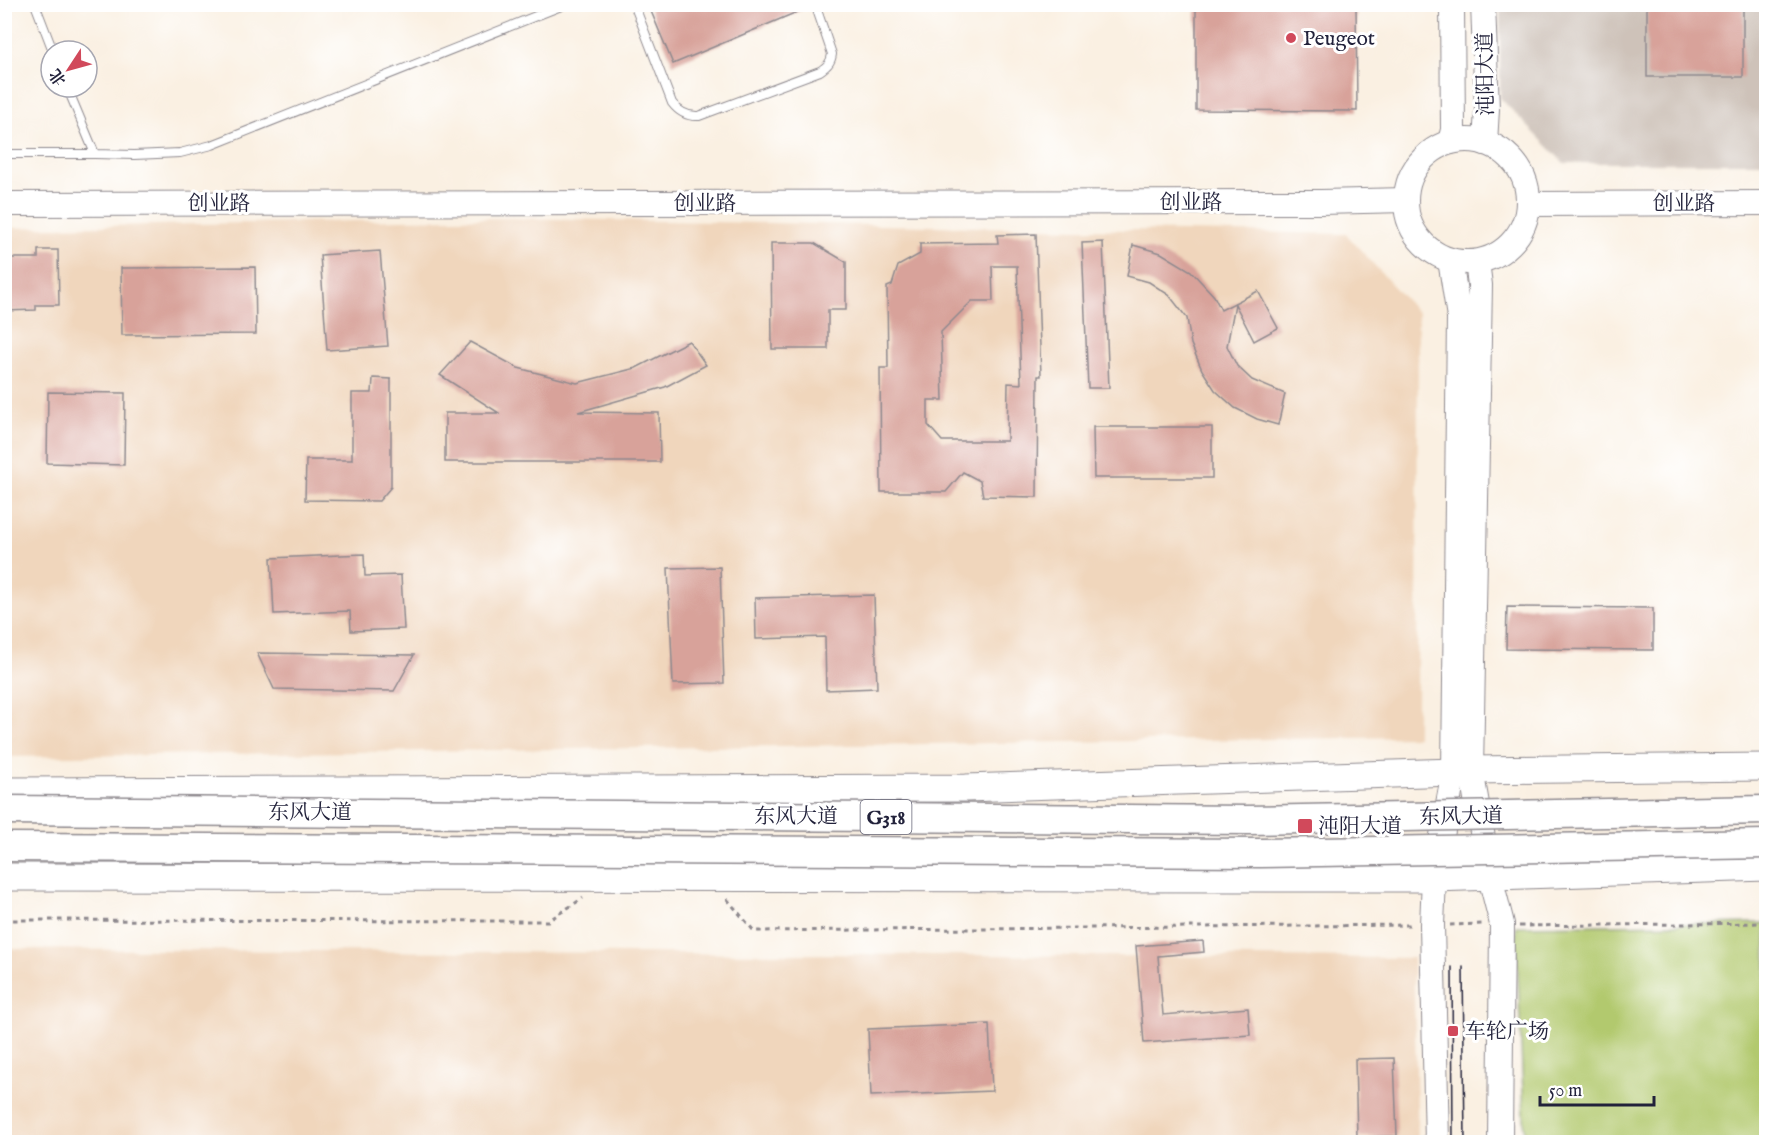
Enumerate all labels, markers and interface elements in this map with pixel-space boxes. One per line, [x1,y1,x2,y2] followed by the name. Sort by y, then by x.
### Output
[1303,26,1375,53] place label: Peugeot
[1284,31,1298,45] marker: Peugeot
[1472,32,1501,116] street label: 沌阳大道
[39,39,99,99] north arrow
[46,64,71,89] text: 北
[1160,190,1223,217] street label: 创业路
[188,191,251,218] street label: 创业路
[674,191,737,218] street label: 创业路
[1653,191,1716,218] street label: 创业路
[268,800,352,827] street label: 东风大道
[860,800,912,834] road number: G318
[1419,803,1503,832] street label: 东风大道
[754,804,838,831] street label: 东风大道
[1318,814,1402,841] place label: 沌阳大道
[1296,817,1314,835] marker: 沌阳大道
[1465,1019,1549,1046] place label: 车轮广场
[1446,1024,1460,1038] marker: 车轮广场
[1540,1069,1654,1107] scale bar
[1549,1080,1582,1103] text: 50 m

